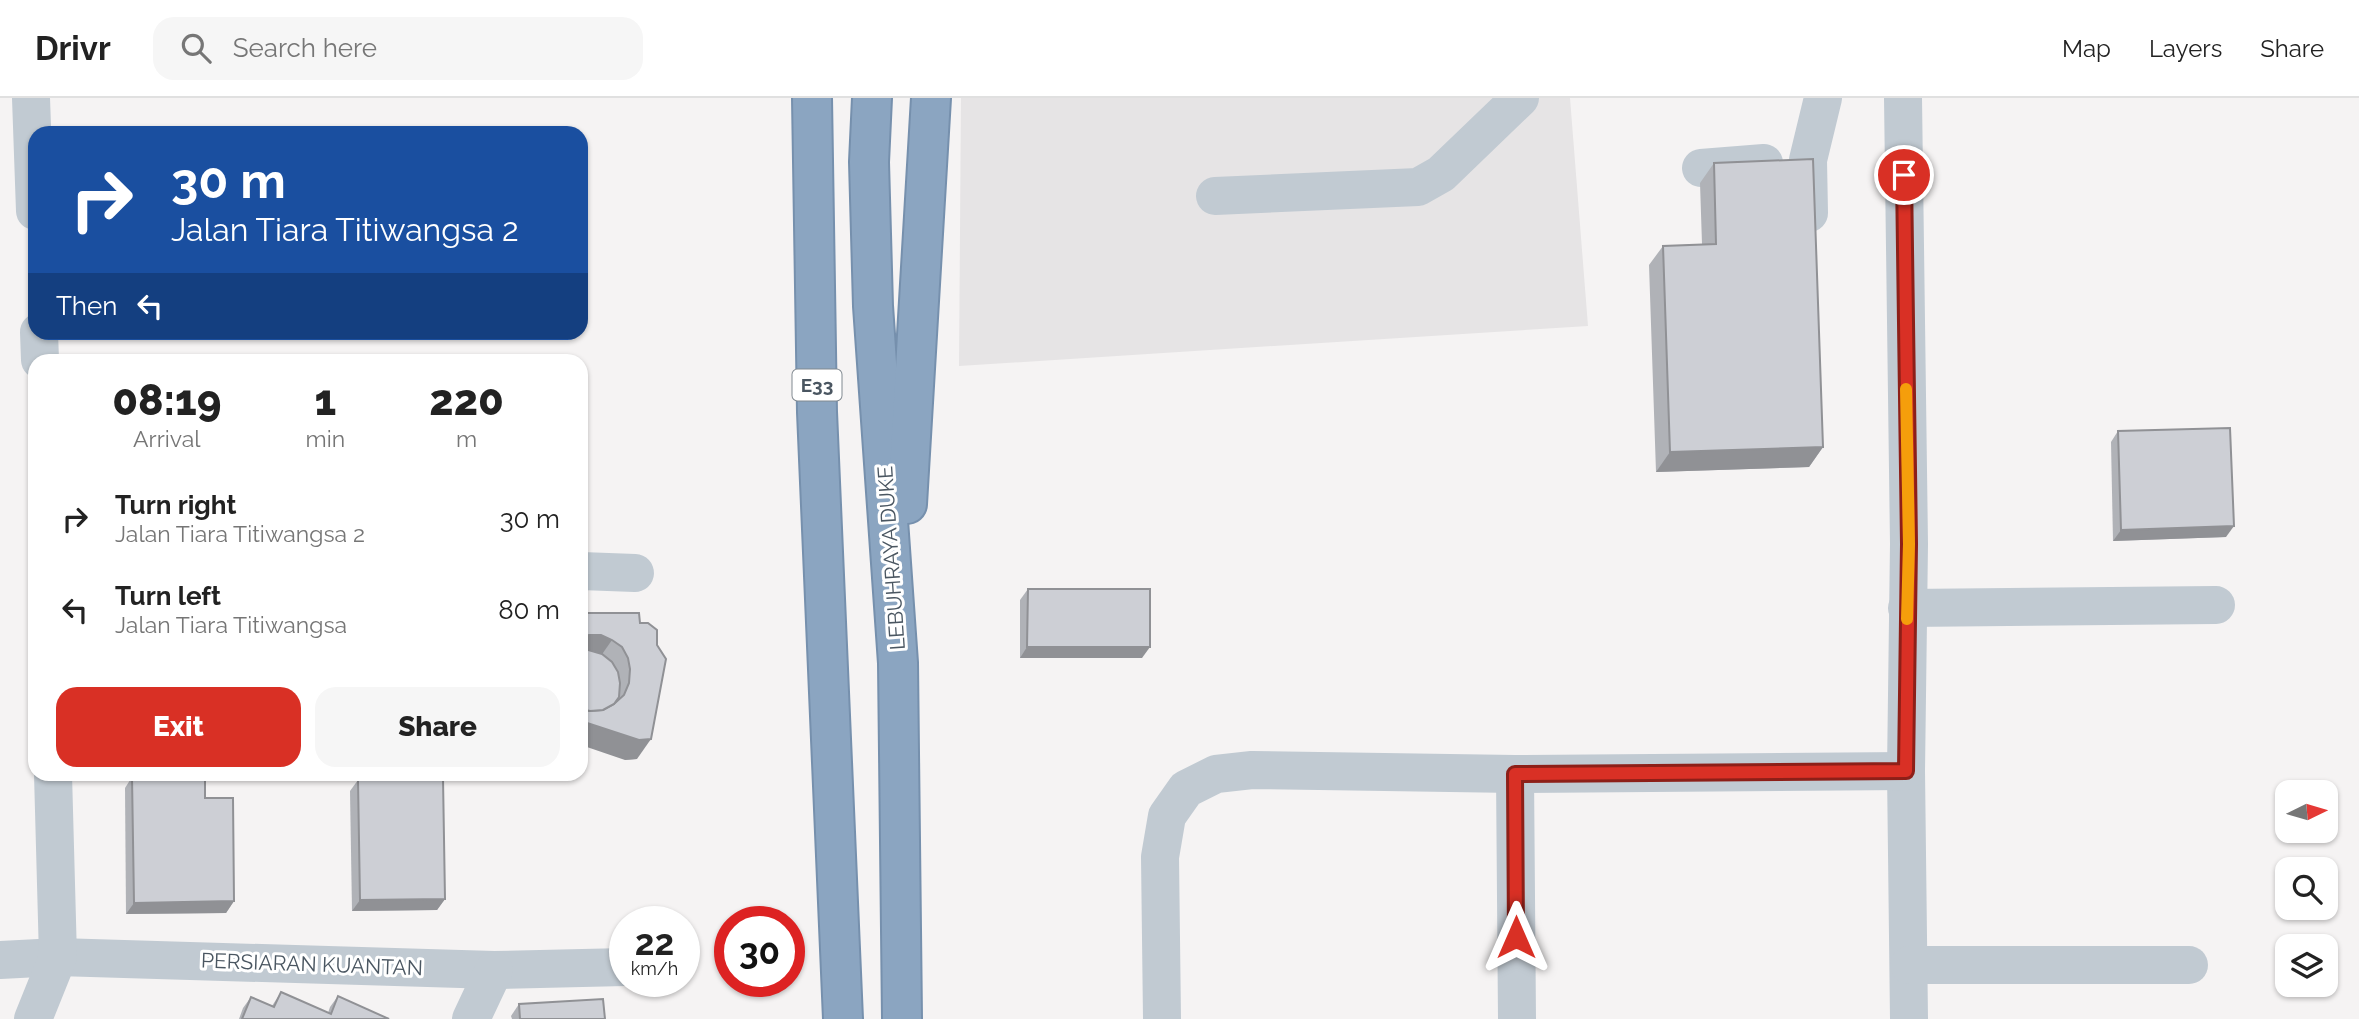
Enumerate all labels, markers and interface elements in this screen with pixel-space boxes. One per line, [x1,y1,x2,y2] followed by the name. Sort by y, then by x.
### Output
[153,17,643,80] search box
[35,29,111,68] text: Drivr
[177,29,215,67] icon: search
[233,33,377,63] text: Search here
[2062,34,2111,63] text: Map
[2149,34,2222,63] text: Layers
[2260,34,2324,63] text: Share
[1874,145,1934,205] pin
[171,152,286,209] text: 30 m
[56,154,147,245] icon: right
[1885,156,1923,194] icon: arrive
[171,211,519,248] text: Jalan Tiara Titiwangsa 2
[131,287,169,325] icon: left
[56,291,117,321] text: Then
[792,370,842,400] road number: E33
[112,376,221,425] text: 08:19
[315,376,336,425] text: 1
[429,376,504,425] text: 220
[133,425,201,452] text: Arrival
[306,425,345,452] text: min
[456,425,477,452] text: m
[872,465,910,651] street label: LEBUHRAYA DUKE
[115,490,236,520] text: Turn right
[56,500,94,538] icon: right
[500,504,560,534] text: 30 m
[115,520,365,547] text: Jalan Tiara Titiwangsa 2
[115,581,221,611] text: Turn left
[56,591,94,629] icon: left
[498,595,560,625] text: 80 m
[115,611,347,638] text: Jalan Tiara Titiwangsa
[56,687,301,767] button: Exit
[315,687,560,767] button: Share
[2275,780,2338,844] north arrow
[2275,780,2338,997] map controls
[2275,857,2338,920] button: search
[1479,900,1553,974] position arrow
[714,906,805,997] speed limit sign: 30
[635,922,674,963] text: 22
[2275,934,2338,997] button: layers
[201,948,423,980] street label: PERSIARAN KUANTAN
[631,958,678,979] text: km/h

